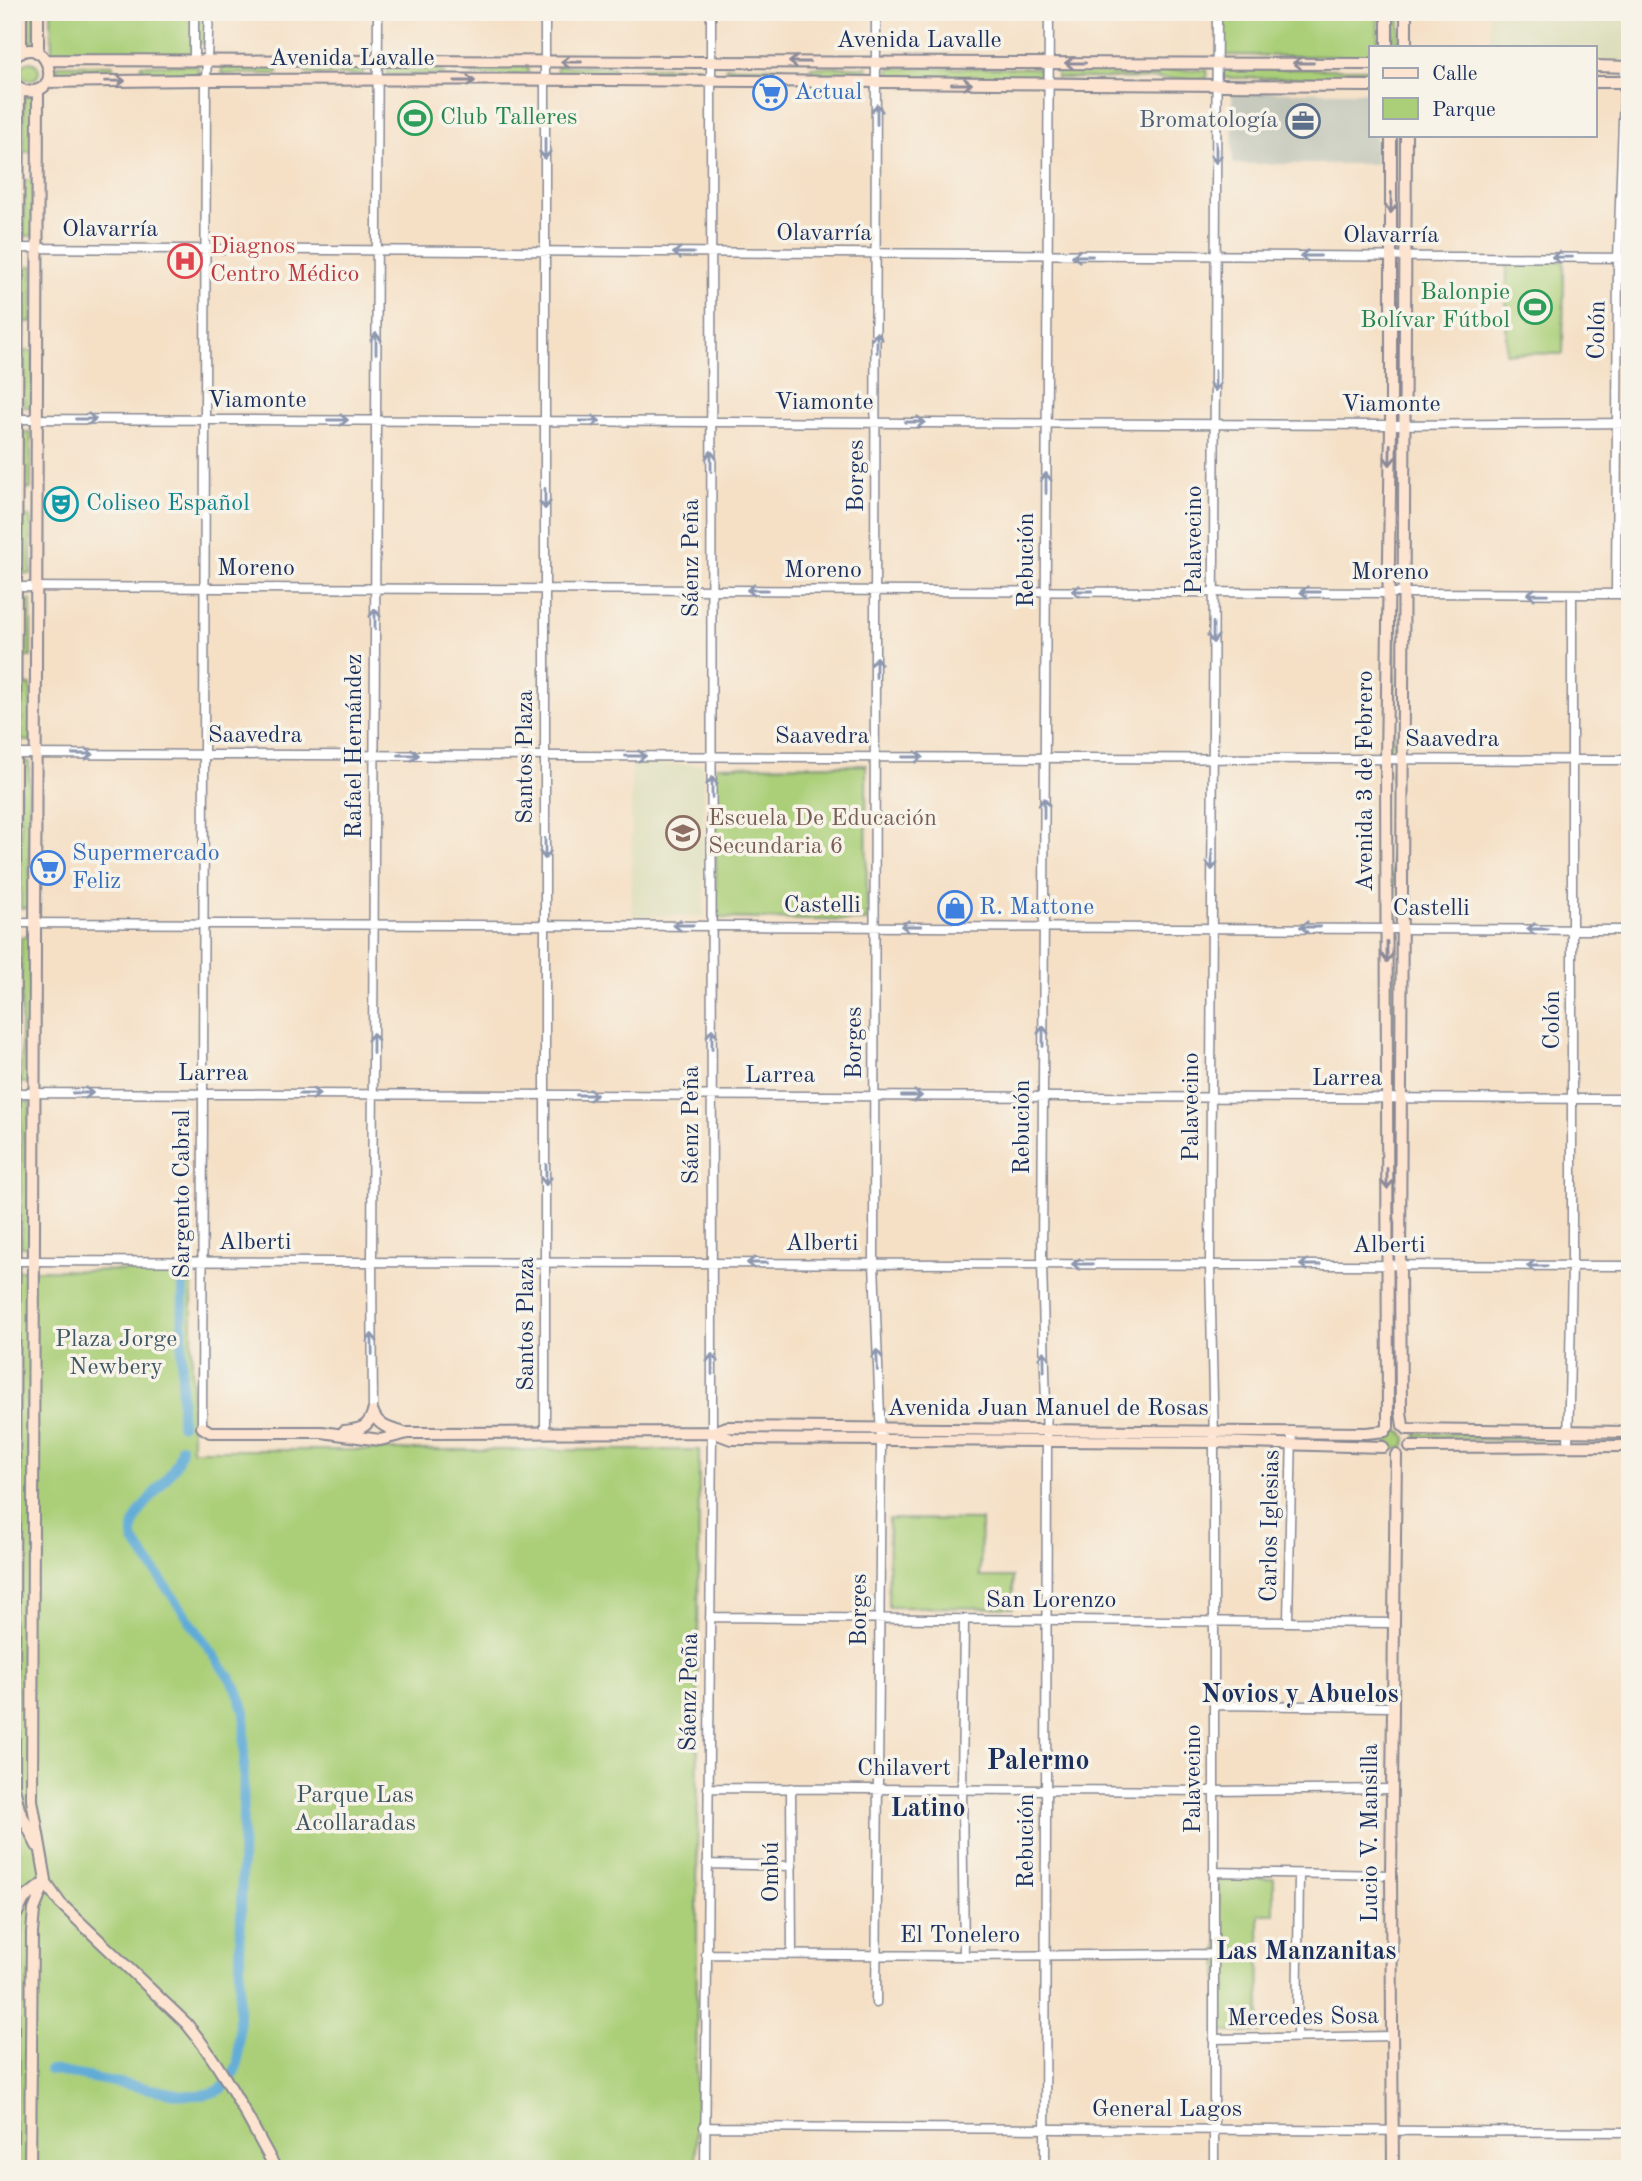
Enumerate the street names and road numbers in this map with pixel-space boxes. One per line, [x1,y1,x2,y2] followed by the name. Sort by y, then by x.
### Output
[837,29,1001,53] street label: Avenida Lavalle
[270,47,434,71] street label: Avenida Lavalle
[62,218,158,242] street label: Olavarría
[776,222,872,246] street label: Olavarría
[1343,224,1439,248] street label: Olavarría
[1585,300,1611,360] street label: Colón
[207,389,307,413] street label: Viamonte
[774,391,874,415] street label: Viamonte
[1341,393,1441,417] street label: Viamonte
[845,440,869,512] street label: Borges
[1183,485,1207,595] street label: Palavecino
[680,498,704,617] street label: Sáenz Peña
[1015,512,1039,608] street label: Rebución
[217,557,295,581] street label: Moreno
[784,559,862,583] street label: Moreno
[1351,561,1429,585] street label: Moreno
[343,654,367,838] street label: Rafael Hernández
[1354,670,1378,892] street label: Avenida 3 de Febrero
[514,690,538,824] street label: Santos Plaza
[208,724,302,748] street label: Saavedra
[775,725,869,749] street label: Saavedra
[1405,728,1499,752] street label: Saavedra
[783,894,861,918] street label: Castelli
[1392,897,1470,921] street label: Castelli
[1541,990,1565,1050] street label: Colón
[843,1007,867,1079] street label: Borges
[1180,1052,1204,1162] street label: Palavecino
[178,1062,248,1086] street label: Larrea
[745,1064,815,1088] street label: Larrea
[680,1065,704,1184] street label: Sáenz Peña
[1312,1067,1382,1091] street label: Larrea
[1011,1079,1035,1175] street label: Rebución
[171,1110,195,1278] street label: Sargento Cabral
[219,1231,291,1255] street label: Alberti
[786,1232,858,1256] street label: Alberti
[1353,1234,1425,1258] street label: Alberti
[515,1257,539,1391] street label: Santos Plaza
[887,1397,1209,1421] street label: Avenida Juan Manuel de Rosas
[1258,1450,1284,1602] street label: Carlos Iglesias
[848,1574,872,1646] street label: Borges
[986,1589,1116,1613] street label: San Lorenzo
[677,1632,703,1752] street label: Sáenz Peña
[1182,1724,1206,1834] street label: Palavecino
[1359,1743,1383,1923] street label: Lucio V. Mansilla
[857,1757,951,1781] street label: Chilavert
[1015,1793,1039,1889] street label: Rebución
[760,1841,784,1902] street label: Ombú
[900,1924,1020,1948] street label: El Tonelero
[1227,2005,1379,2031] street label: Mercedes Sosa
[1092,2098,1242,2122] street label: General Lagos

